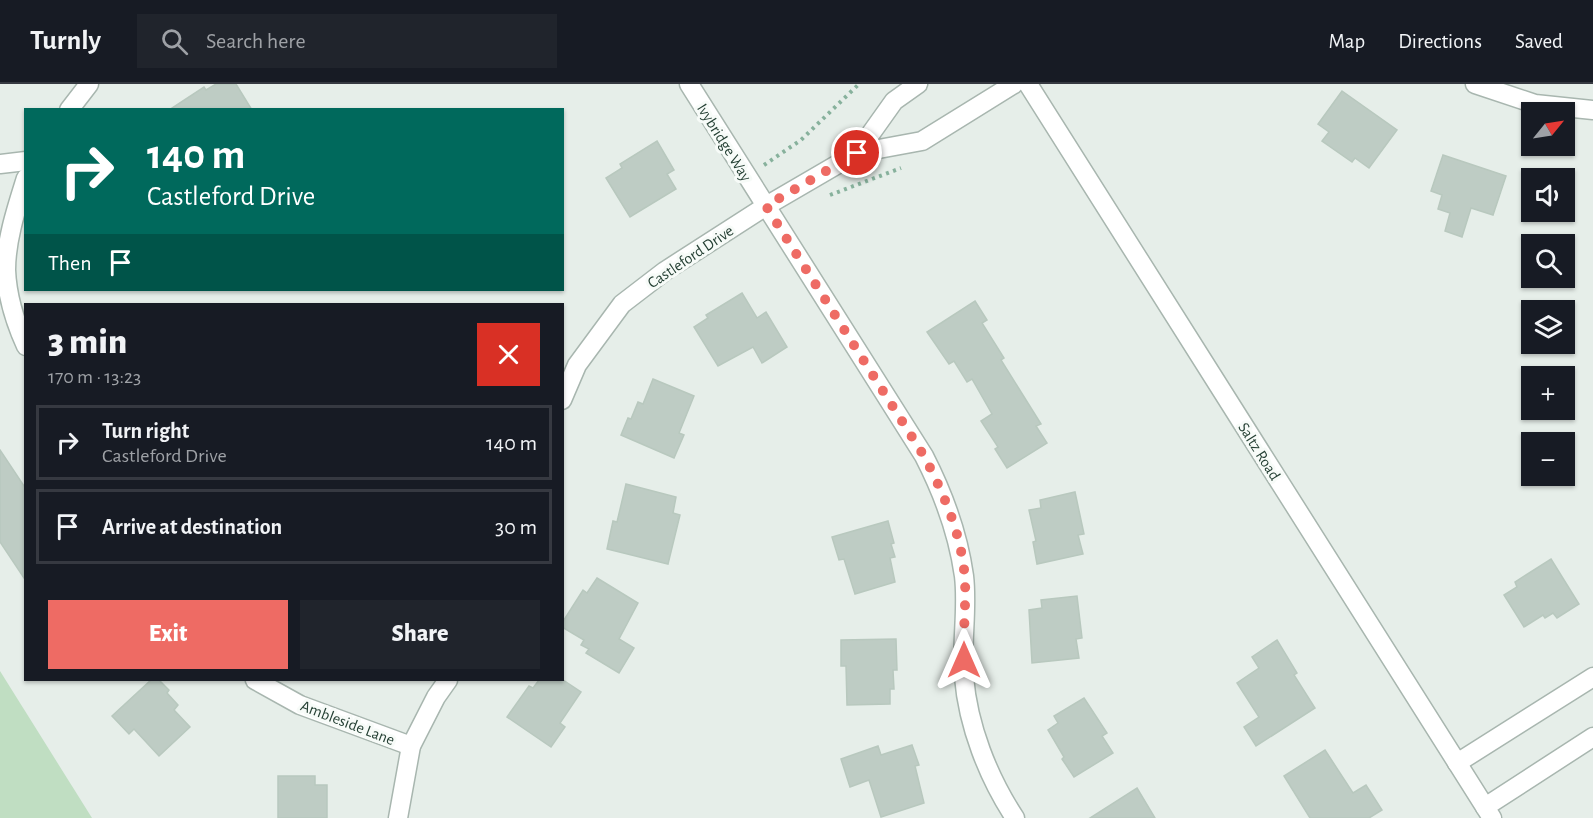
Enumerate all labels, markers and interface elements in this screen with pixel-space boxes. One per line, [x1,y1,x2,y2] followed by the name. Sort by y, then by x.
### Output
[137,14,557,68] search box
[158,25,191,58] icon: search
[30,27,101,55] text: Turnly
[206,30,306,52] text: Search here
[1329,31,1365,52] text: Map
[1398,31,1482,52] text: Directions
[1515,31,1563,52] text: Saved
[693,101,754,185] street label: Ivybridge Way
[1521,102,1575,156] north arrow
[1521,102,1575,486] map controls
[831,127,882,178] pin
[48,132,126,210] icon: right
[147,134,245,176] text: 140 m
[840,136,873,169] icon: arrive
[1521,168,1575,222] button: sound
[147,183,315,210] text: Castleford Drive
[645,222,736,291] street label: Castleford Drive
[1521,234,1575,288] button: search
[104,246,137,279] icon: arrive
[48,252,92,274] text: Then
[1521,300,1575,354] button: layers
[477,323,540,386] button: close
[48,324,127,360] text: 3 min
[1521,366,1575,420] button: +
[48,367,141,387] text: 170 m · 13:23
[102,420,189,442] text: Turn right
[1235,420,1283,483] street label: Saltz Road
[51,426,84,459] icon: right
[486,432,537,454] text: 140 m
[1521,432,1575,486] button: −
[102,446,227,466] text: Castleford Drive
[51,510,84,543] icon: arrive
[102,516,282,538] text: Arrive at destination
[495,516,537,538] text: 30 m
[48,600,288,669] button: Exit
[300,600,540,669] button: Share
[932,628,996,692] position arrow
[299,698,397,748] street label: Ambleside Lane

